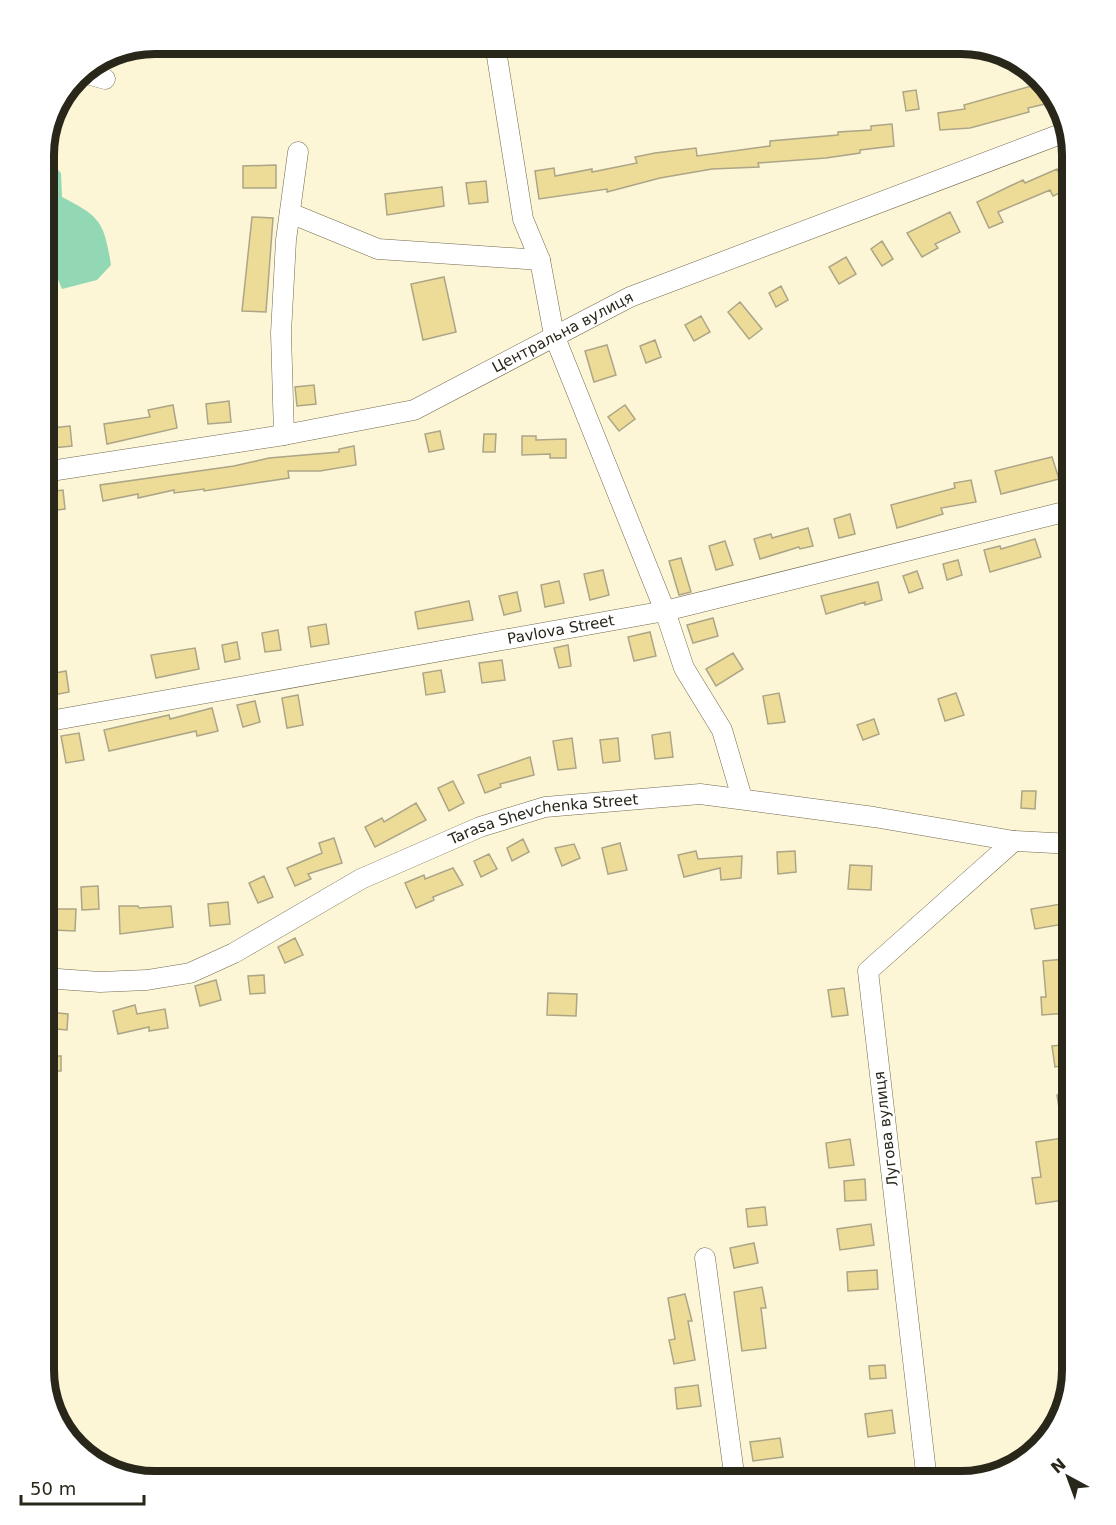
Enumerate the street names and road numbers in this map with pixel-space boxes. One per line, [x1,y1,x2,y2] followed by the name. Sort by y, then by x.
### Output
[489,288,636,377] street label: Центральна вулиця
[506,611,616,648] street label: Pavlova Street
[445,790,639,849] street label: Tarasa Shevchenka Street
[870,1070,902,1188] street label: Лугова вулиця

